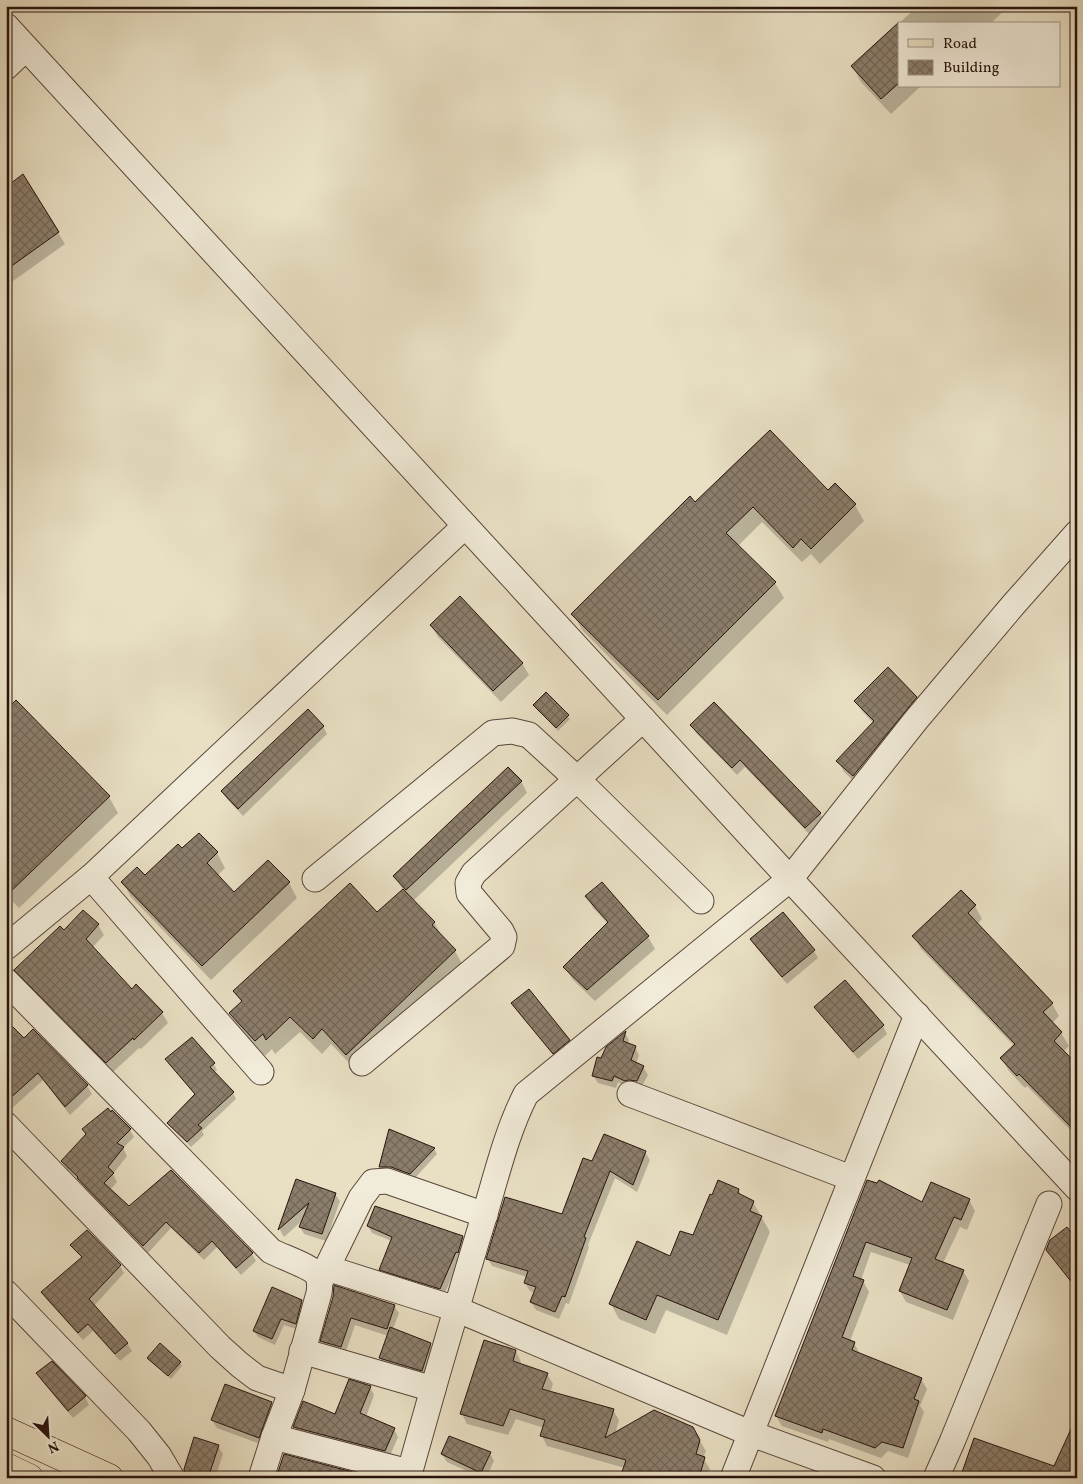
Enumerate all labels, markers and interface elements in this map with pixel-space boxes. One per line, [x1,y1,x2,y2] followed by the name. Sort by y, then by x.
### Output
[898,22,1060,88] legend
[943,34,977,55] text: Road
[943,58,1000,79] text: Building
[22,1412,72,1462] north arrow
[44,1436,61,1457] text: N

